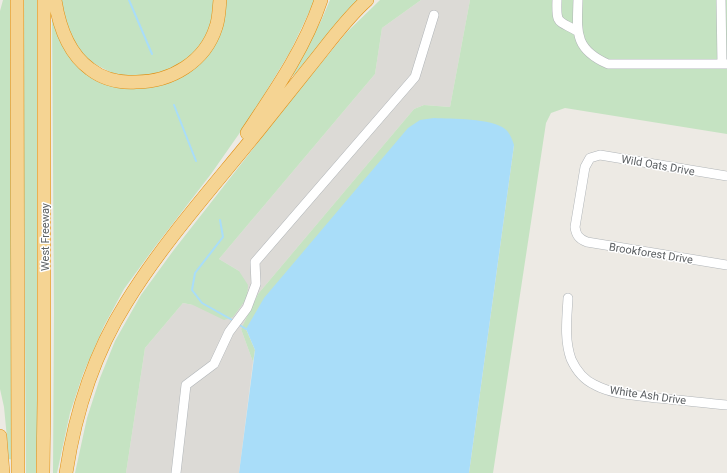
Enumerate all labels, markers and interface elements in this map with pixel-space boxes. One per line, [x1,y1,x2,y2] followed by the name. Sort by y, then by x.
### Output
[620,153,696,178] street label: Wild Oats Drive
[39,202,52,271] street label: West Freeway
[608,240,694,267] street label: Brookforest Drive
[609,384,687,407] street label: White Ash Drive

